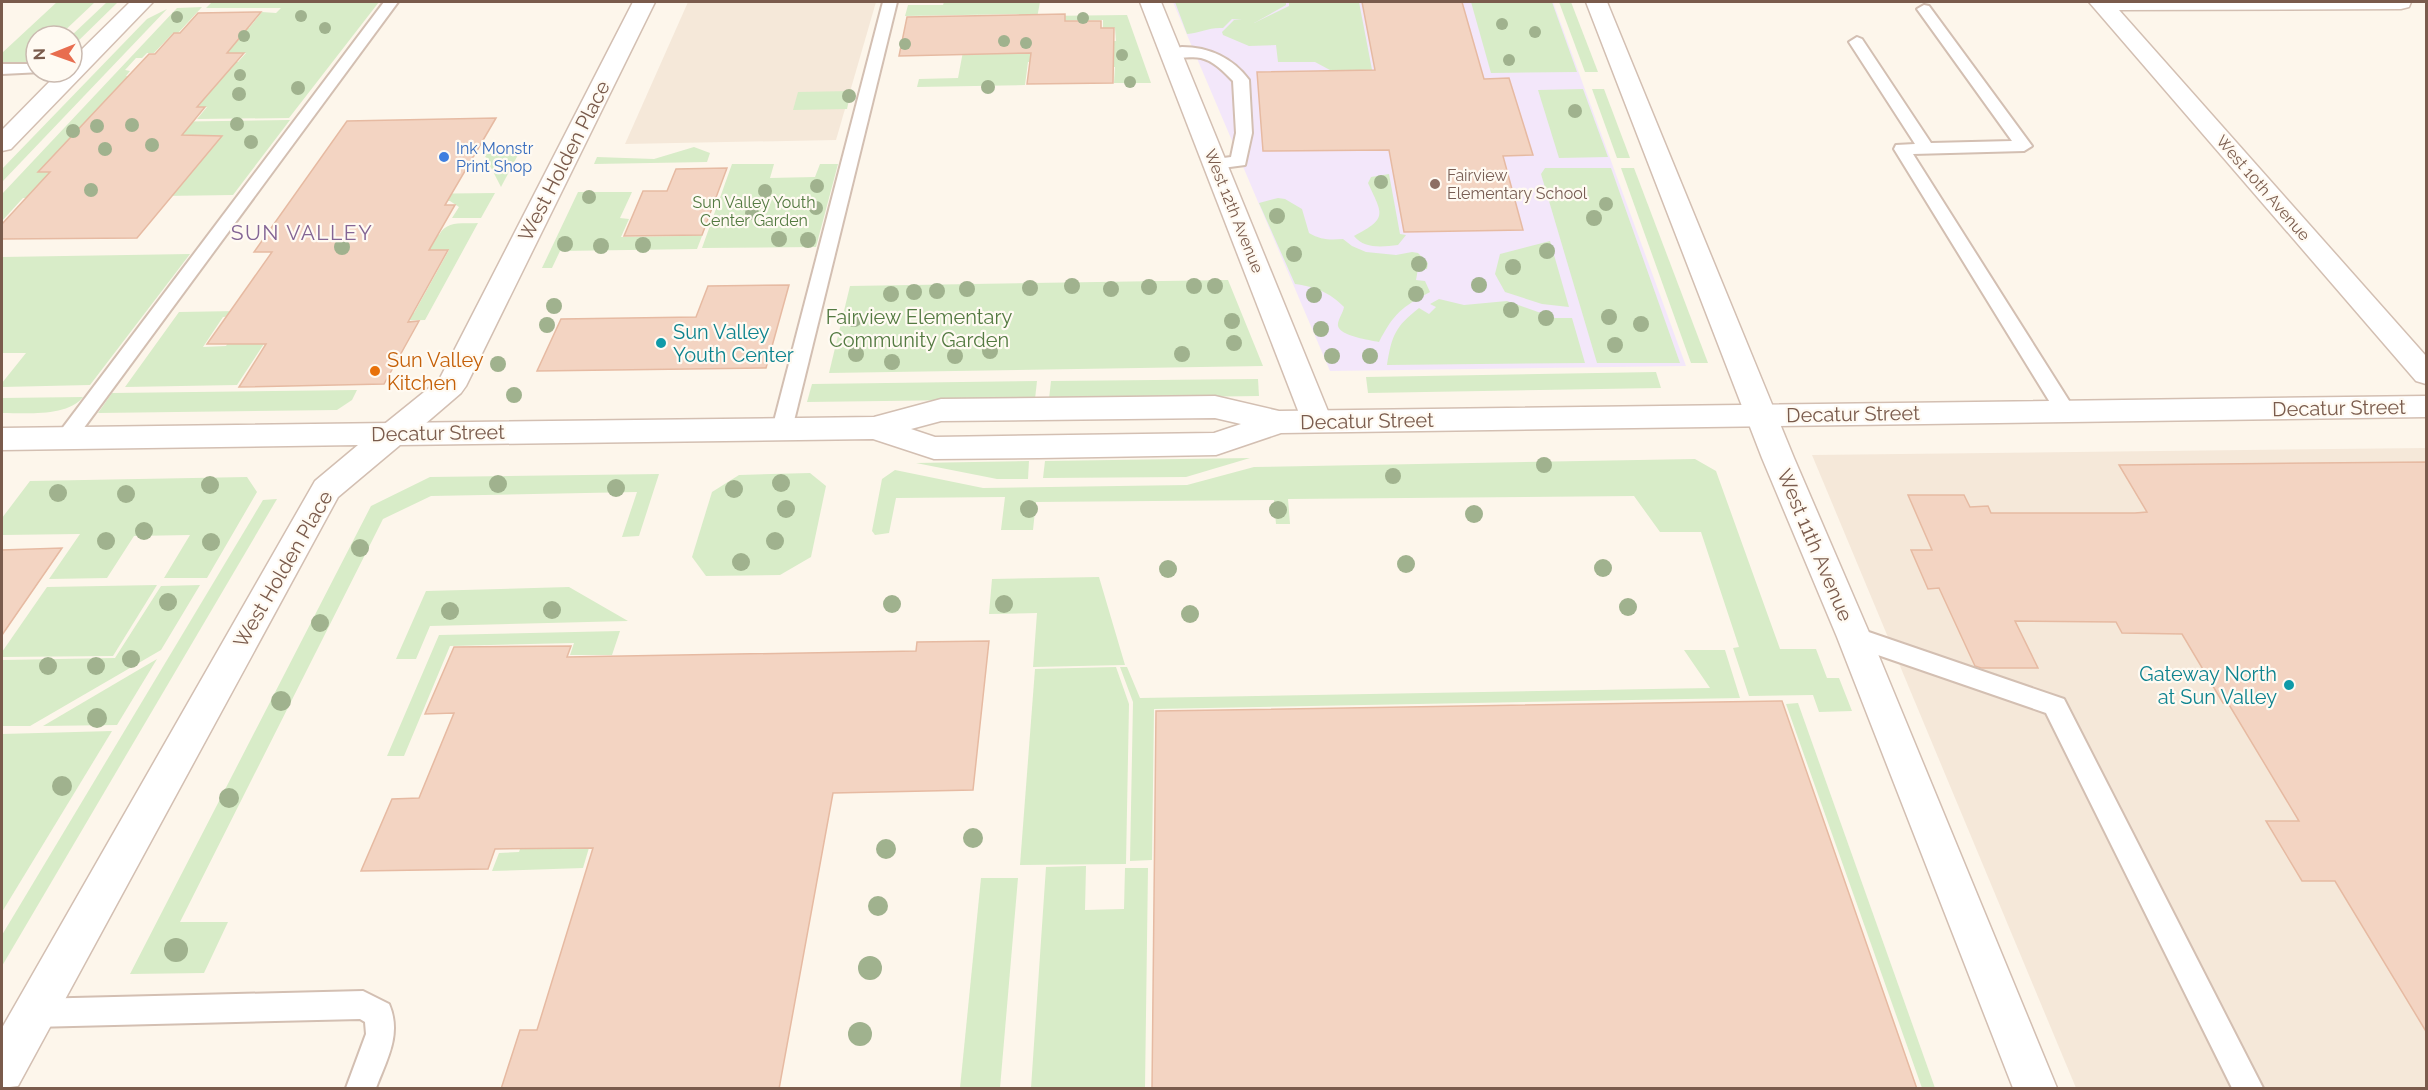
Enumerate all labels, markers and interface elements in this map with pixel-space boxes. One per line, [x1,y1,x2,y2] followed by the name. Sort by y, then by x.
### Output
[24,24,84,84] north arrow
[30,48,49,61] text: N
[513,76,615,245] street label: West Holden Place
[2212,131,2314,245] street label: West 10th Avenue
[456,139,534,176] place label: Ink Monstr Print Shop
[1200,146,1268,276] street label: West 12th Avenue
[437,150,451,164] marker: Ink Monstr Print Shop
[1447,166,1588,203] place label: Fairview Elementary School
[1428,177,1442,191] marker: Fairview Elementary School
[692,193,816,230] park label: Sun Valley Youth Center Garden
[231,220,373,245] district label: SUN VALLEY
[826,305,1012,352] park label: Fairview Elementary Community Garden
[673,320,794,367] place label: Sun Valley Youth Center
[654,336,668,350] marker: Sun Valley Youth Center
[387,348,484,395] place label: Sun Valley Kitchen
[368,364,382,378] marker: Sun Valley Kitchen
[2272,395,2406,421] street label: Decatur Street
[1786,401,1920,427] street label: Decatur Street
[1300,408,1434,434] street label: Decatur Street
[371,420,505,446] street label: Decatur Street
[1772,465,1858,625] street label: West 11th Avenue
[228,486,338,652] street label: West Holden Place
[2139,662,2277,709] place label: Gateway North at Sun Valley
[2282,678,2296,692] marker: Gateway North at Sun Valley

